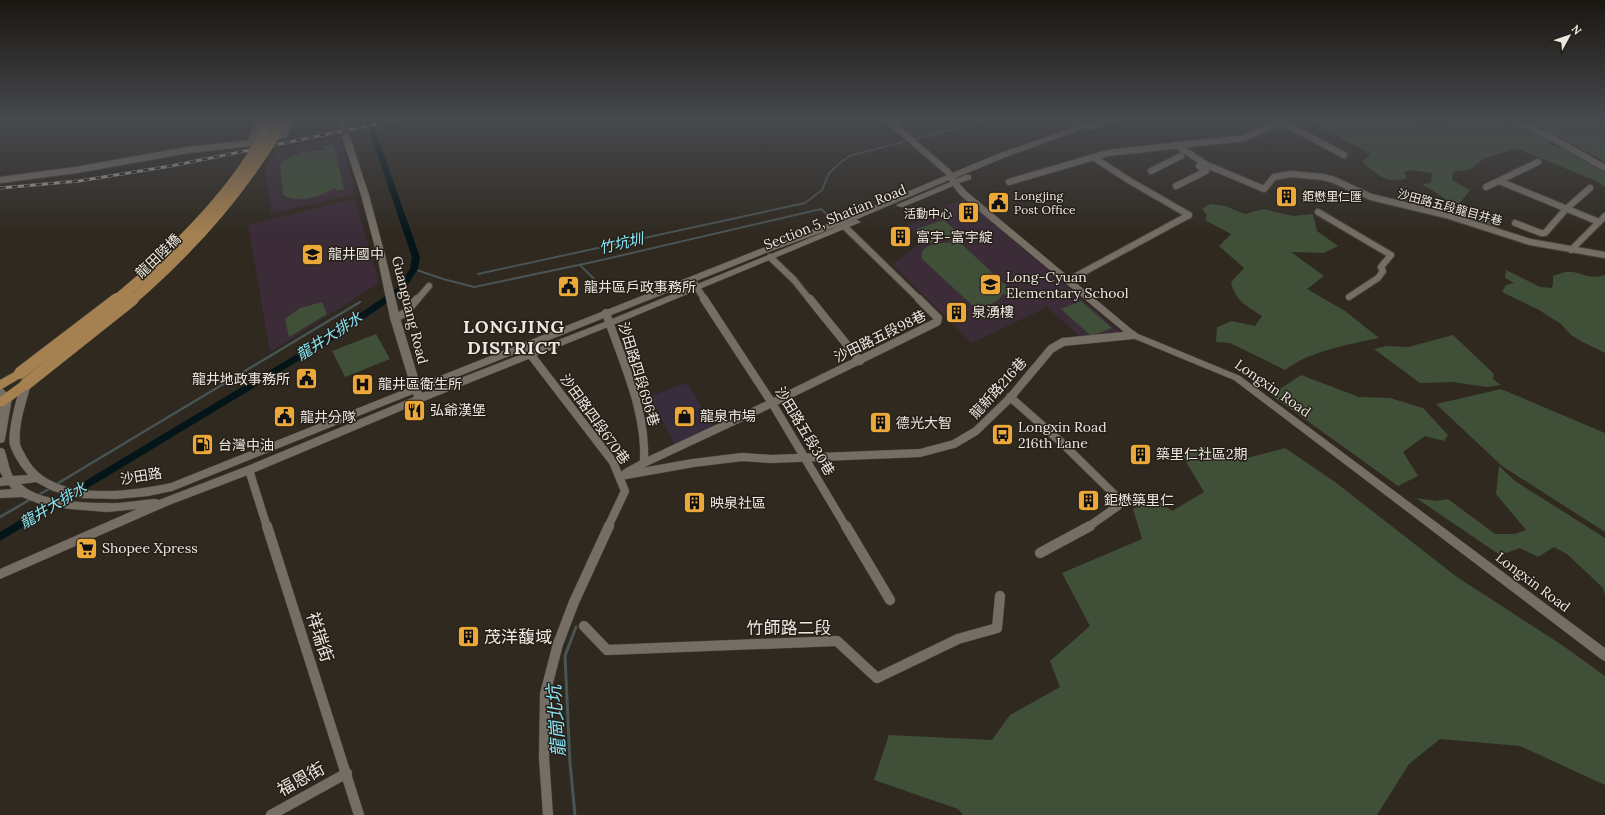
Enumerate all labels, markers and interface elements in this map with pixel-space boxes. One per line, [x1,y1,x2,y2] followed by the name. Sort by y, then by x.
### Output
[1549,16,1589,56] north arrow
[1569,22,1585,38] text: N
[761,180,909,254] street label: Section 5, Shatian Road
[1274,183,1300,209] building icon: 鉅懋里仁匯
[1396,186,1504,228] street label: 沙田路五段龍目井巷
[1014,188,1076,217] place label: Longjing Post Office
[986,189,1012,215] public building icon: Longjing Post Office
[1302,189,1362,204] place label: 鉅懋里仁匯
[955,200,981,226] building icon: 活動中心
[904,206,952,221] place label: 活動中心
[888,224,914,250] building icon: 富宇-富宇綻
[597,228,647,257] water label: 竹坑圳
[916,228,993,246] place label: 富宇-富宇綻
[132,230,184,282] street label: 龍田陸橋
[299,241,325,267] school or university icon: 龍井國中
[328,245,384,263] place label: 龍井國中
[388,254,432,366] street label: Guanguang Road
[1006,268,1129,302] place label: Long-Cyuan Elementary School
[977,272,1003,298] school or university icon: Long-Cyuan Elementary School
[555,274,581,300] public building icon: 龍井區戶政事務所
[584,278,696,296] place label: 龍井區戶政事務所
[944,299,970,325] building icon: 泉湧樓
[972,303,1014,321] place label: 泉湧樓
[831,306,929,366] street label: 沙田路五段98巷
[292,307,366,364] water label: 龍井大排水
[463,315,565,359] district label: LONGJING DISTRICT
[615,320,663,428] street label: 沙田路四段696巷
[966,353,1030,423] street label: 龍新路216巷
[1232,355,1314,421] street label: Longxin Road
[293,366,319,392] public building icon: 龍井地政事務所
[192,370,290,388] place label: 龍井地政事務所
[556,370,634,468] street label: 沙田路四段670巷
[349,371,375,397] hospital icon: 龍井區衛生所
[378,375,462,393] place label: 龍井區衛生所
[771,383,839,479] street label: 沙田路五段30巷
[402,397,428,423] restaurant icon: 弘爺漢堡
[430,401,486,419] place label: 弘爺漢堡
[671,403,697,429] shop icon: 龍泉市場
[271,404,297,430] public building icon: 龍井分隊
[700,407,756,425] place label: 龍泉市場
[300,408,356,426] place label: 龍井分隊
[868,410,894,436] building icon: 德光大智
[896,414,952,432] place label: 德光大智
[1018,418,1107,452] place label: Longxin Road 216th Lane
[989,422,1015,448] bus stop icon: Longxin Road 216th Lane
[190,432,216,458] fuel station icon: 台灣中油
[218,436,274,454] place label: 台灣中油
[1128,441,1154,467] building icon: 築里仁社區2期
[1156,445,1248,463] place label: 築里仁社區2期
[119,464,163,488] street label: 沙田路
[16,477,91,532] water label: 龍井大排水
[1076,487,1102,513] building icon: 鉅懋築里仁
[681,490,707,516] building icon: 映泉社區
[1104,491,1174,509] place label: 鉅懋築里仁
[710,494,766,512] place label: 映泉社區
[73,535,99,561] supermarket icon: Shopee Xpress
[102,539,198,557] place label: Shopee Xpress
[1492,548,1574,616] street label: Longxin Road
[302,609,338,665] street label: 祥瑞街
[747,617,832,639] street label: 竹師路二段
[455,624,481,650] building icon: 茂洋馥域
[484,626,552,648] place label: 茂洋馥域
[542,681,570,758] water label: 龍崗北坑
[273,757,329,801] street label: 福恩街

